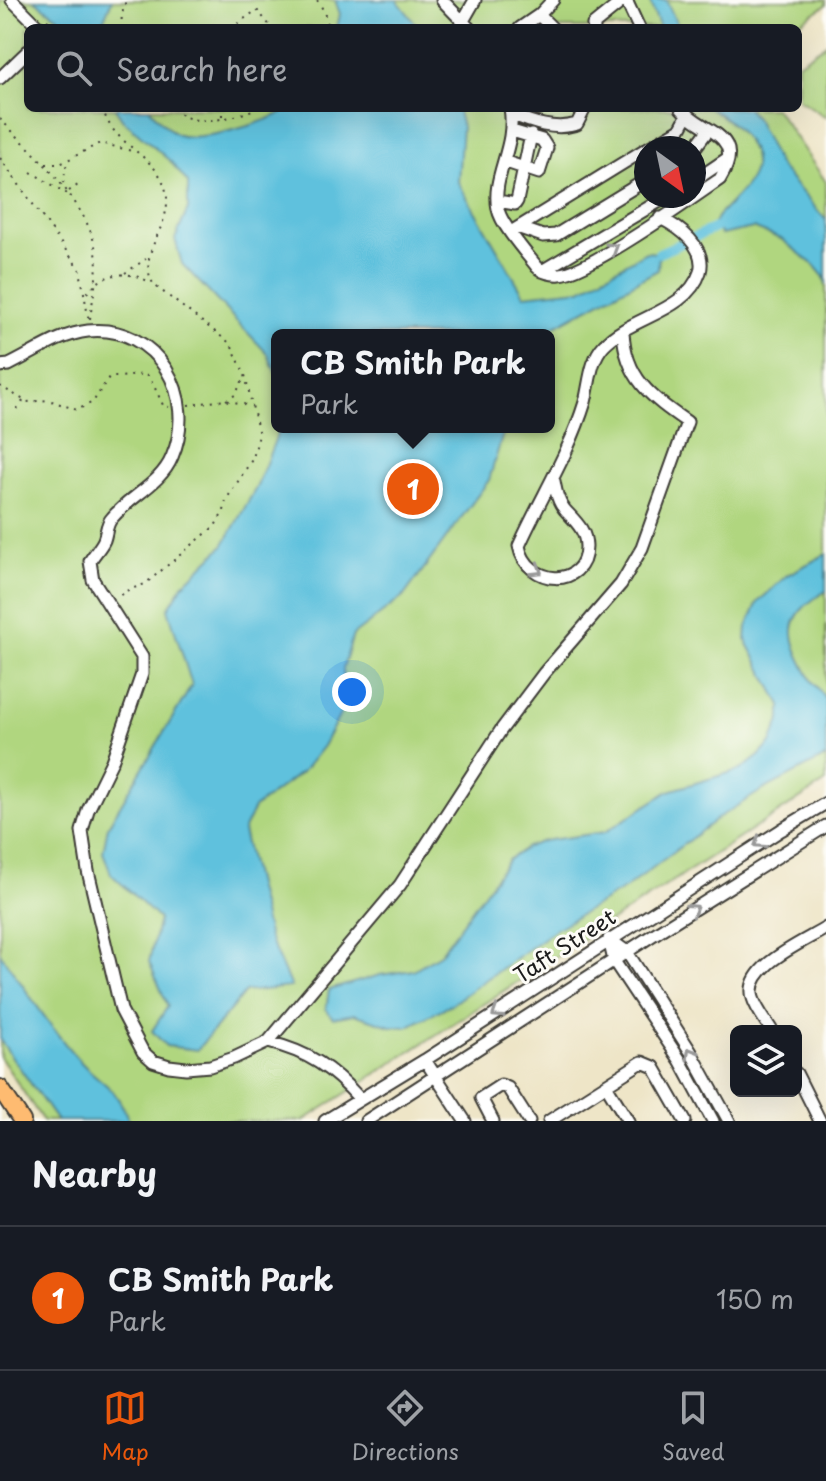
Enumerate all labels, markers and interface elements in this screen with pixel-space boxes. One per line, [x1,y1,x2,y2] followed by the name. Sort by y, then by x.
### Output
[24,24,802,112] search box
[52,46,96,90] icon: search
[116,46,288,91] text: Search here
[634,136,706,208] north arrow
[604,242,619,257] one-way arrow
[271,329,555,433] popup
[300,339,526,384] text: CB Smith Park
[300,384,358,423] text: Park
[387,459,439,519] pin: 1
[528,561,543,576] one-way arrow
[332,672,372,712] your location
[753,834,768,849] one-way arrow
[506,900,622,990] street label: Taft Street
[684,904,698,919] one-way arrow
[491,1003,506,1018] one-way arrow
[730,1025,802,1097] map controls
[730,1025,802,1097] button: layers
[686,1047,701,1062] one-way arrow
[32,1147,157,1199] text: Nearby
[108,1256,333,1301] text: CB Smith Park
[52,1279,64,1318] text: 1
[716,1279,794,1318] text: 150 m
[108,1301,166,1340] text: Park
[102,1386,149,1467] tab: Map
[352,1386,459,1467] tab: Directions
[662,1386,724,1467] tab: Saved

